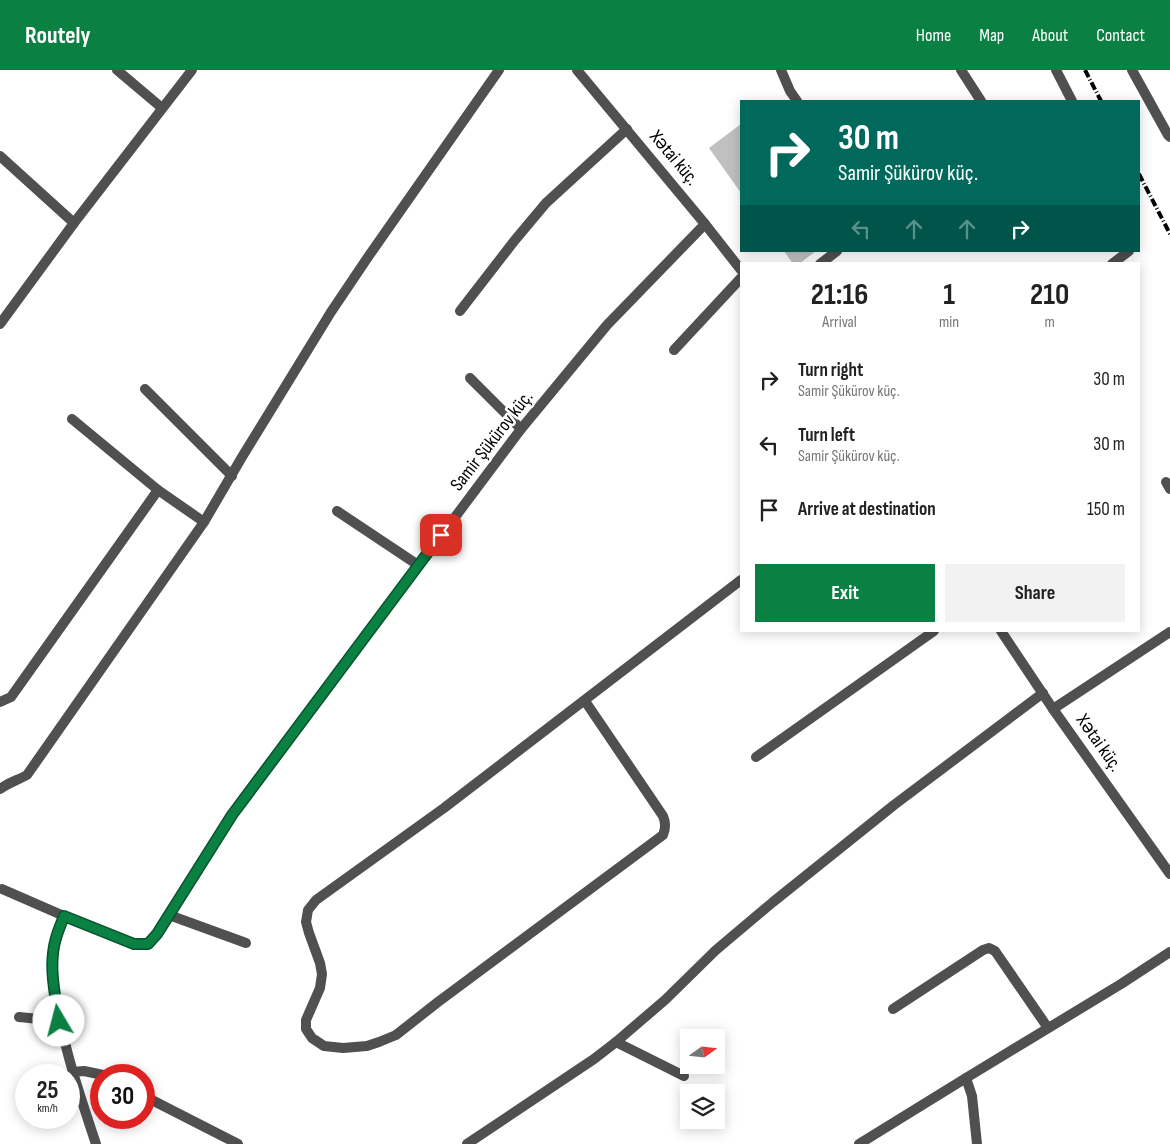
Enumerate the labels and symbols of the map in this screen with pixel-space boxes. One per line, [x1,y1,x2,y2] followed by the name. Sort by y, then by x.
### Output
[644,125,704,190] street label: Xətai küç.
[446,386,538,496] street label: Samir Şükürov küç.
[420,514,462,556] pin
[1070,709,1127,776] street label: Xətai küç.
[32,994,84,1046] position arrow
[680,1029,725,1074] north arrow
[90,1064,155,1129] speed limit sign: 30

